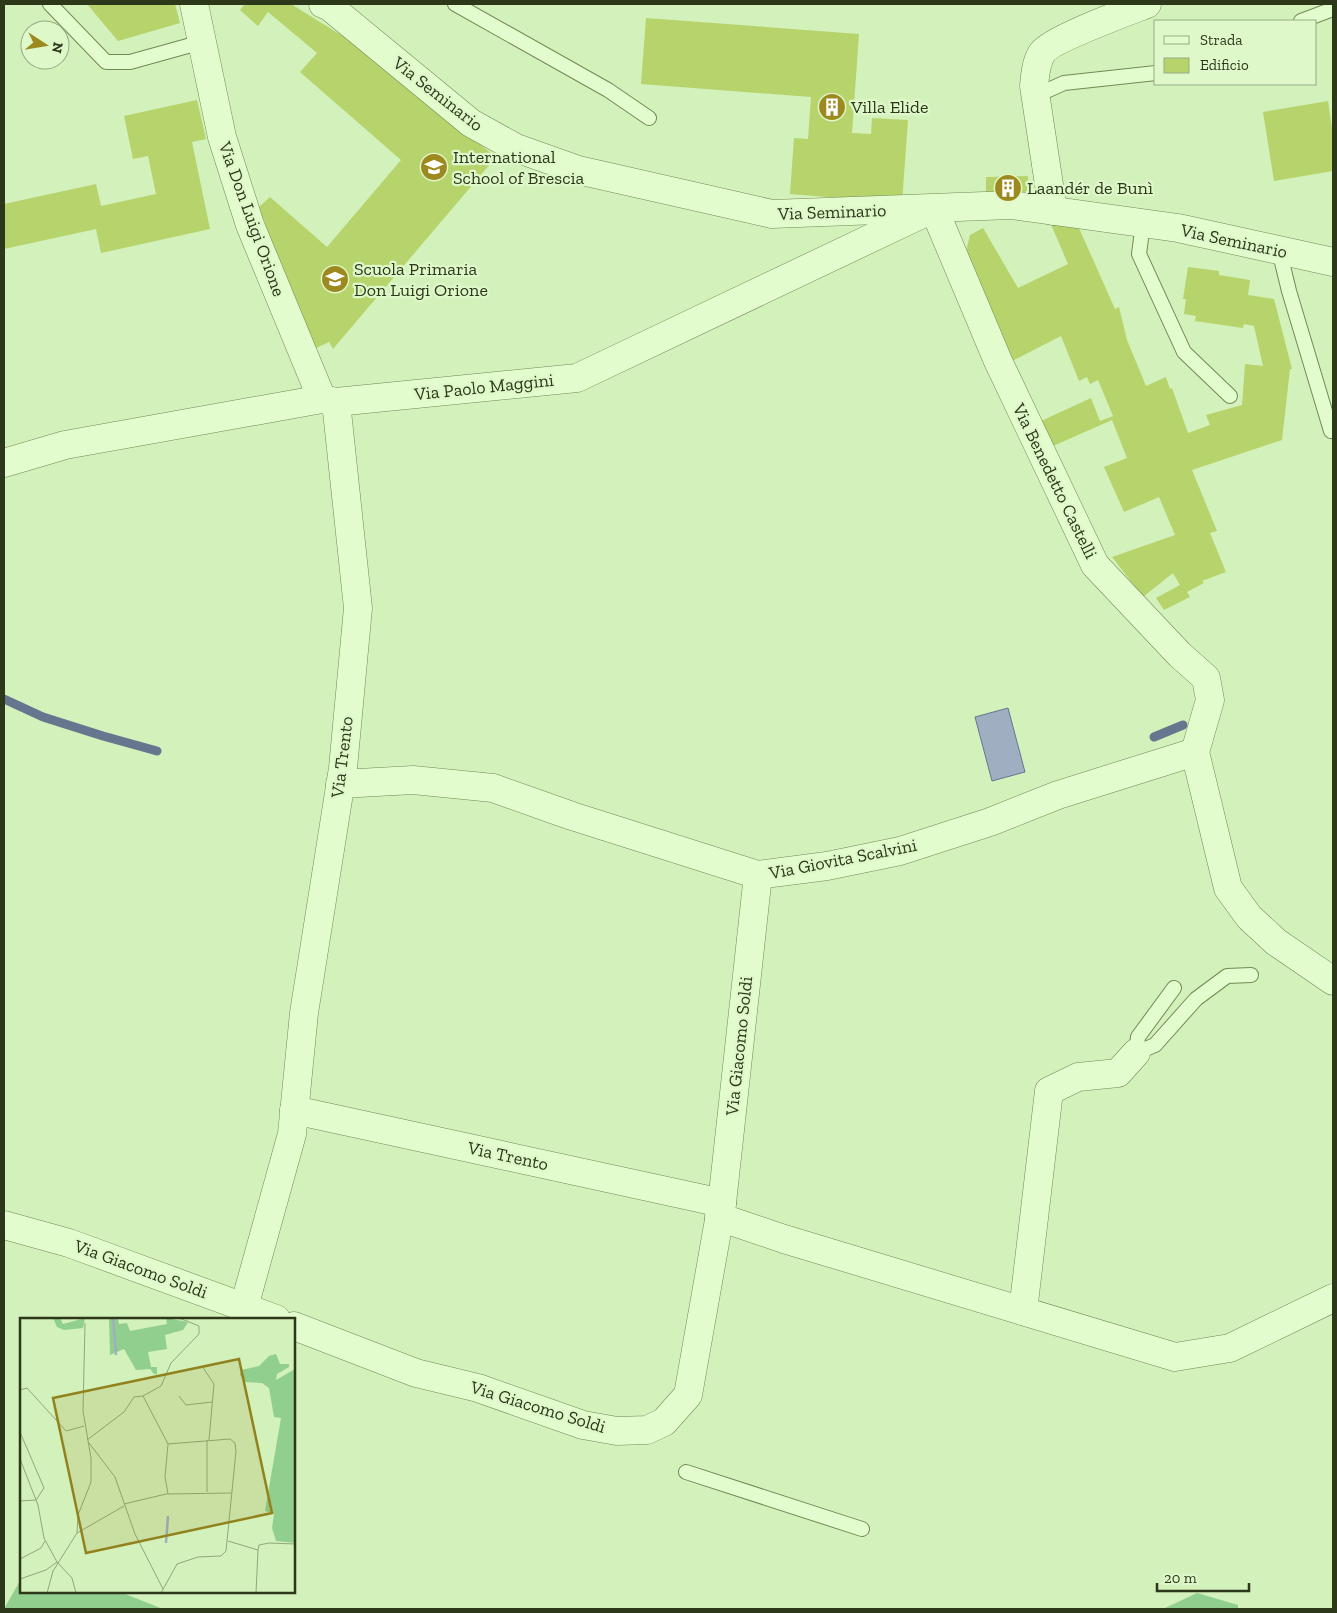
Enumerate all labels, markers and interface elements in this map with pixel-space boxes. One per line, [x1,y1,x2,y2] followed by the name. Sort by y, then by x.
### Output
[20,20,70,70] north arrow
[1154,20,1317,85] legend
[1200,31,1243,49] text: Strada
[48,41,67,55] text: N
[388,51,488,136] street label: Via Seminario
[1200,56,1249,74] text: Edificio
[817,92,847,122] building icon: Villa Elide
[850,96,928,118] place label: Villa Elide
[213,138,290,299] street label: Via Don Luigi Orione
[453,146,585,189] place label: International School of Brescia
[419,152,449,182] school or university icon: International School of Brescia
[993,173,1023,203] building icon: Laandér de Bunì
[1027,177,1153,199] place label: Laandér de Bunì
[776,199,887,225] street label: Via Seminario
[1178,219,1289,263] street label: Via Seminario
[354,258,488,301] place label: Scuola Primaria Don Luigi Orione
[320,264,350,294] school or university icon: Scuola Primaria Don Luigi Orione
[412,369,555,405] street label: Via Paolo Maggini
[1007,399,1102,562] street label: Via Benedetto Castelli
[326,715,358,800] street label: Via Trento
[766,834,919,884] street label: Via Giovita Scalvini
[721,975,757,1118] street label: Via Giacomo Soldi
[465,1137,550,1175] street label: Via Trento
[70,1234,211,1303] street label: Via Giacomo Soldi
[20,1318,295,1593] inset map
[467,1376,608,1438] street label: Via Giacomo Soldi
[1157,1560,1250,1592] scale bar
[1164,1569,1197,1587] text: 20 m

